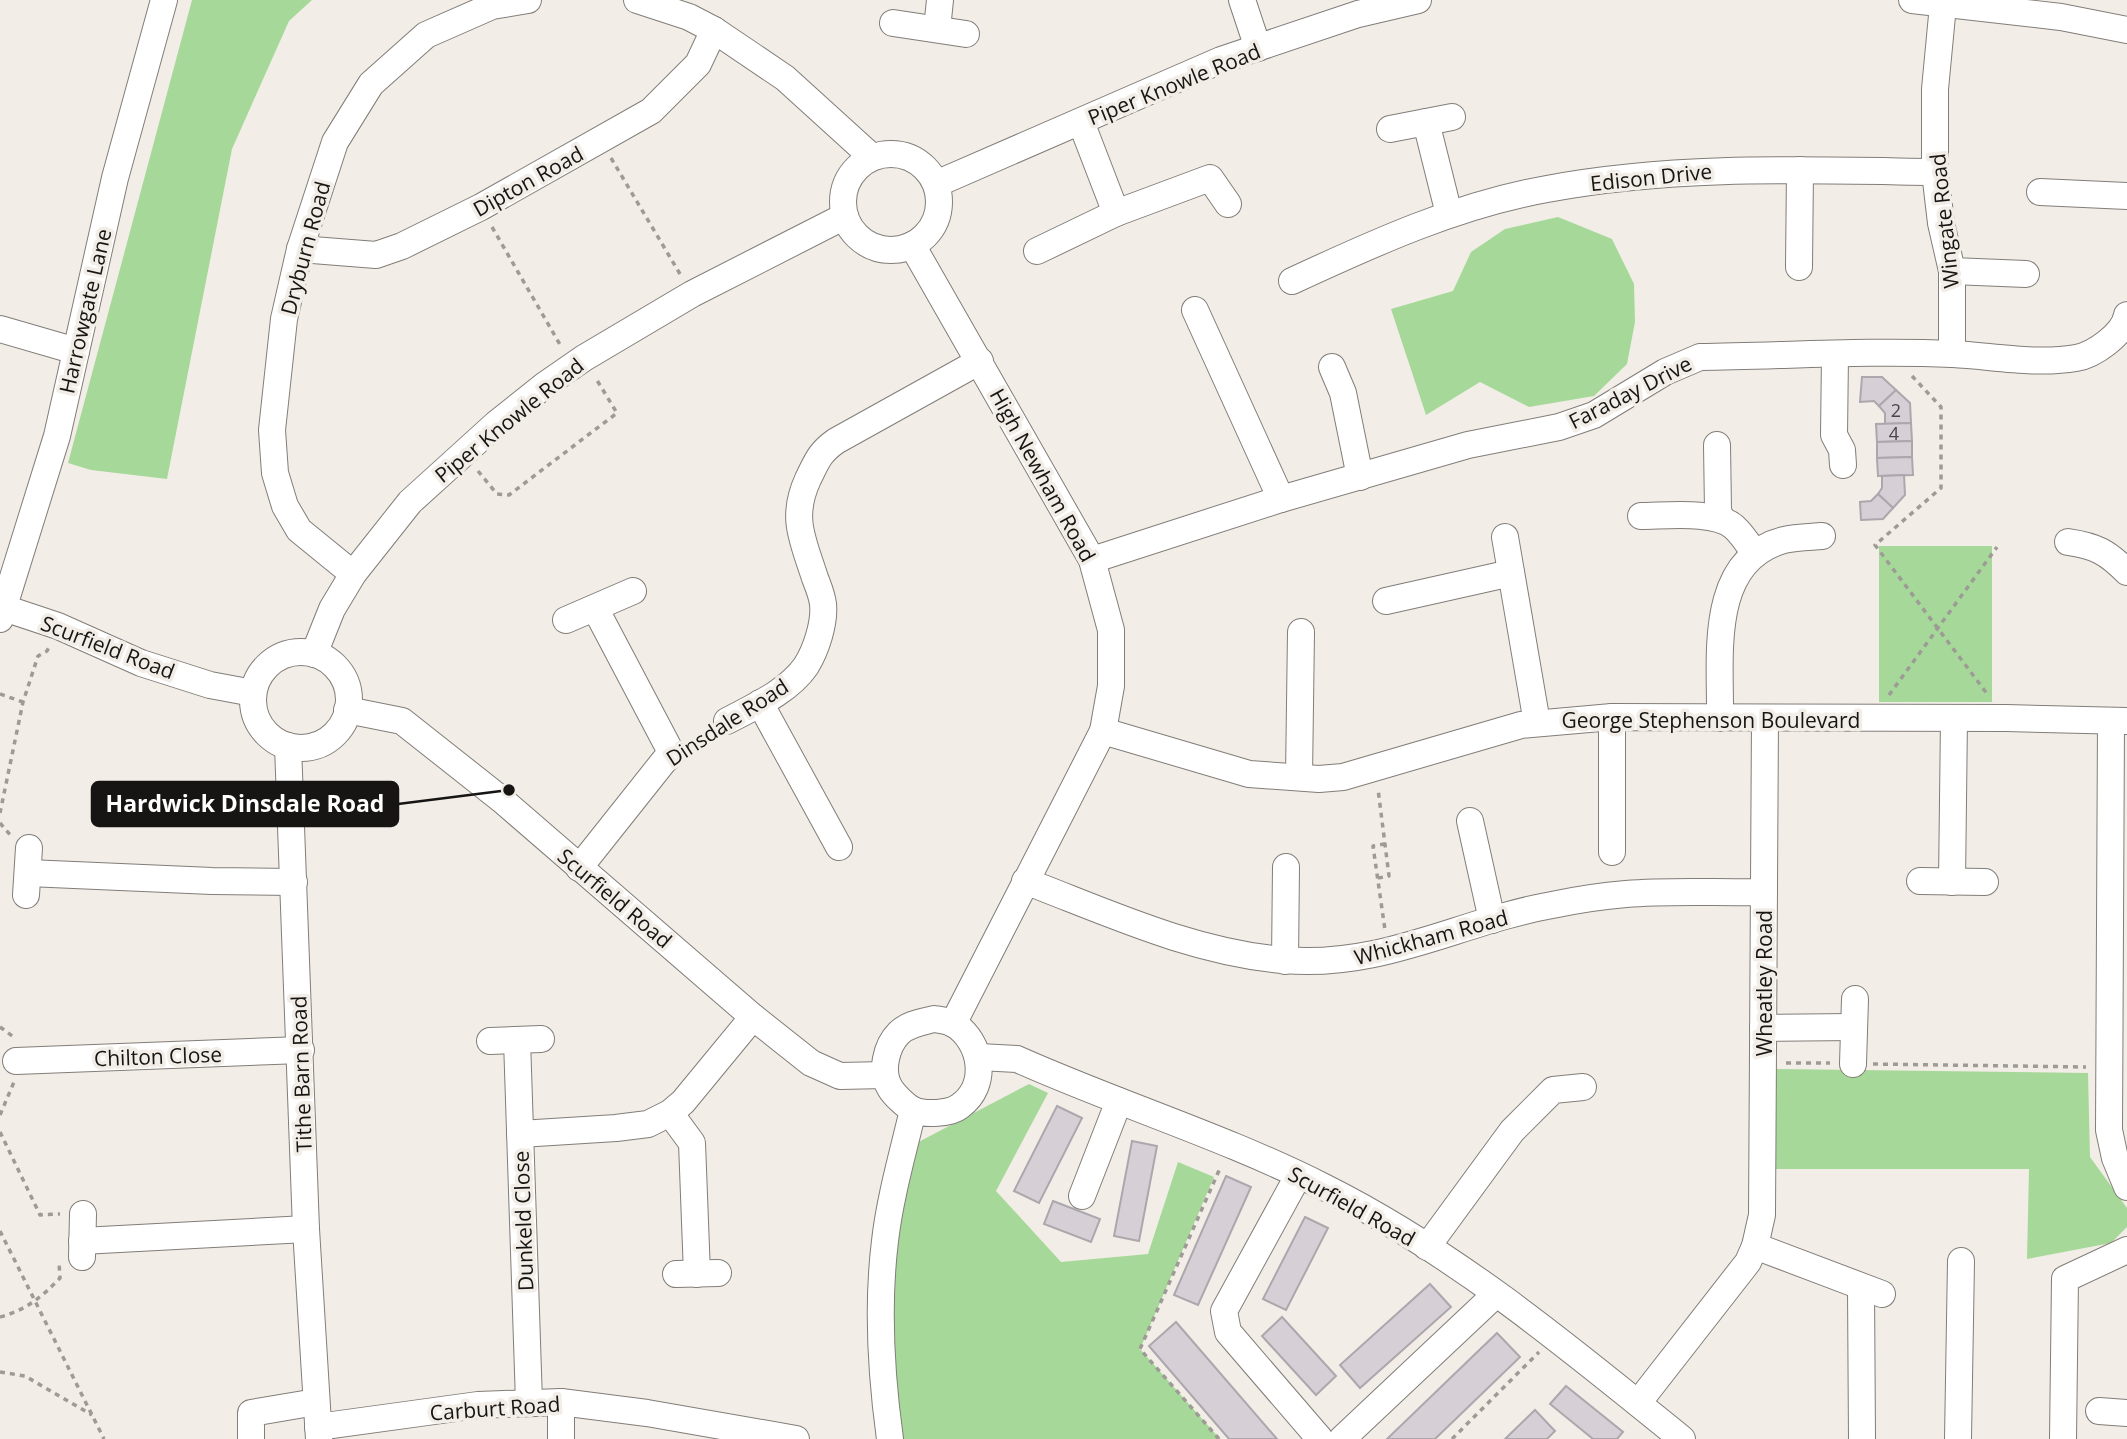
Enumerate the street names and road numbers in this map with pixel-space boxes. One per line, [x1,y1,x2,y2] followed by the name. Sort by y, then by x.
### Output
[1083,37,1265,131] street label: Piper Knowle Road
[468,139,588,223] street label: Dipton Road
[1923,152,1965,290] street label: Wingate Road
[1589,157,1713,197] street label: Edison Drive
[274,178,336,318] street label: Dryburn Road
[52,226,118,396] street label: Harrowgate Lane
[1564,349,1696,435] street label: Faraday Drive
[429,351,589,489] street label: Piper Knowle Road
[984,383,1102,567] street label: High Newham Road
[37,609,179,685] street label: Scurfield Road
[660,672,794,772] street label: Dinsdale Road
[1562,706,1860,734] street label: George Stephenson Boulevard
[552,842,678,954] street label: Scurfield Road
[1351,903,1511,971] street label: Whickham Road
[1750,910,1778,1056] street label: Wheatley Road
[284,995,318,1153] street label: Tithe Barn Road
[93,1040,223,1072] street label: Chilton Close
[507,1150,539,1292] street label: Dunkeld Close
[1284,1160,1420,1252] street label: Scurfield Road
[429,1389,561,1427] street label: Carburt Road

